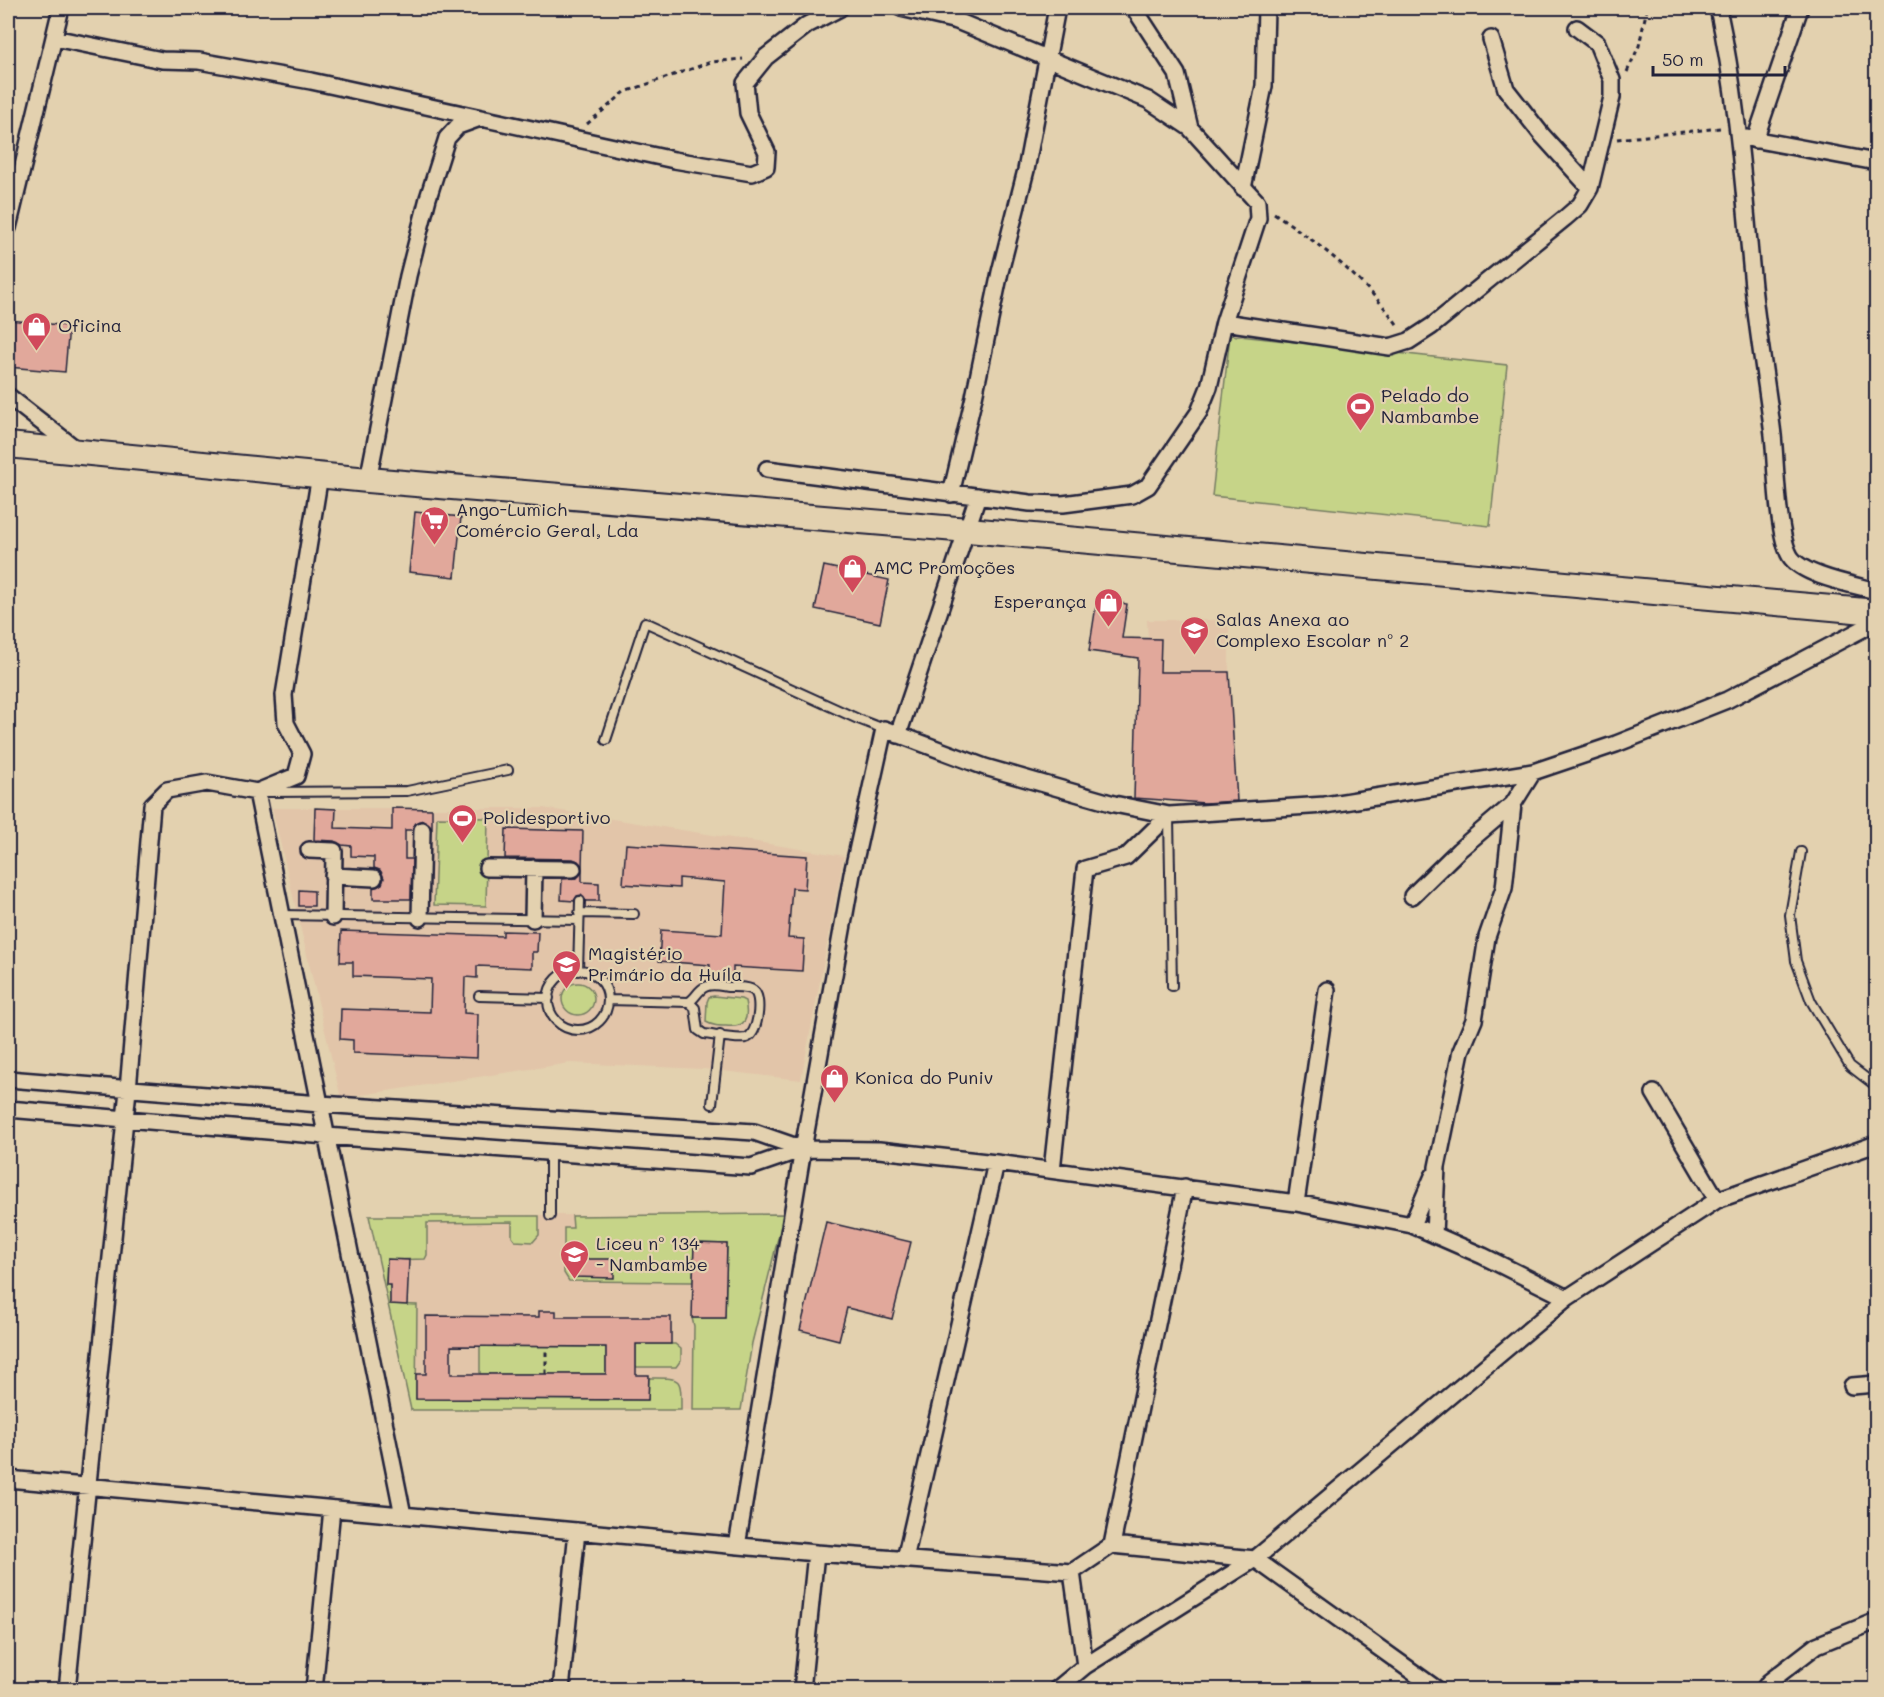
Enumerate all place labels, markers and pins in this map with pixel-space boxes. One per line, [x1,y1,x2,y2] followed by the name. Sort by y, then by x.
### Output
[21,310,53,352] shop icon: Oficina
[58,313,122,337] place label: Oficina
[1381,383,1479,428] place label: Pelado do Nambambe
[1344,390,1376,432] sports icon: Pelado do Nambambe
[456,497,639,542] place label: Ango-Lumich Comércio Geral, Lda
[419,504,451,546] supermarket icon: Ango-Lumich Comércio Geral, Lda
[836,552,868,594] shop icon: AMC Promoções
[873,555,1015,579] place label: AMC Promoções
[1092,586,1124,628] shop icon: Esperança
[994,589,1087,613] place label: Esperança
[1216,607,1409,652] place label: Salas Anexa ao Complexo Escolar nº 2
[1179,614,1211,656] school or university icon: Salas Anexa ao Complexo Escolar nº 2
[446,802,478,844] sports icon: Polidesportivo
[483,805,611,829] place label: Polidesportivo
[588,941,743,986] place label: Magistério Primário da Huíla
[551,948,583,990] school or university icon: Magistério Primário da Huíla
[818,1062,850,1104] shop icon: Konica do Puniv
[855,1065,993,1089] place label: Konica do Puniv
[596,1231,708,1276] place label: Liceu nº 134 - Nambambe
[559,1238,591,1280] school or university icon: Liceu nº 134 - Nambambe

